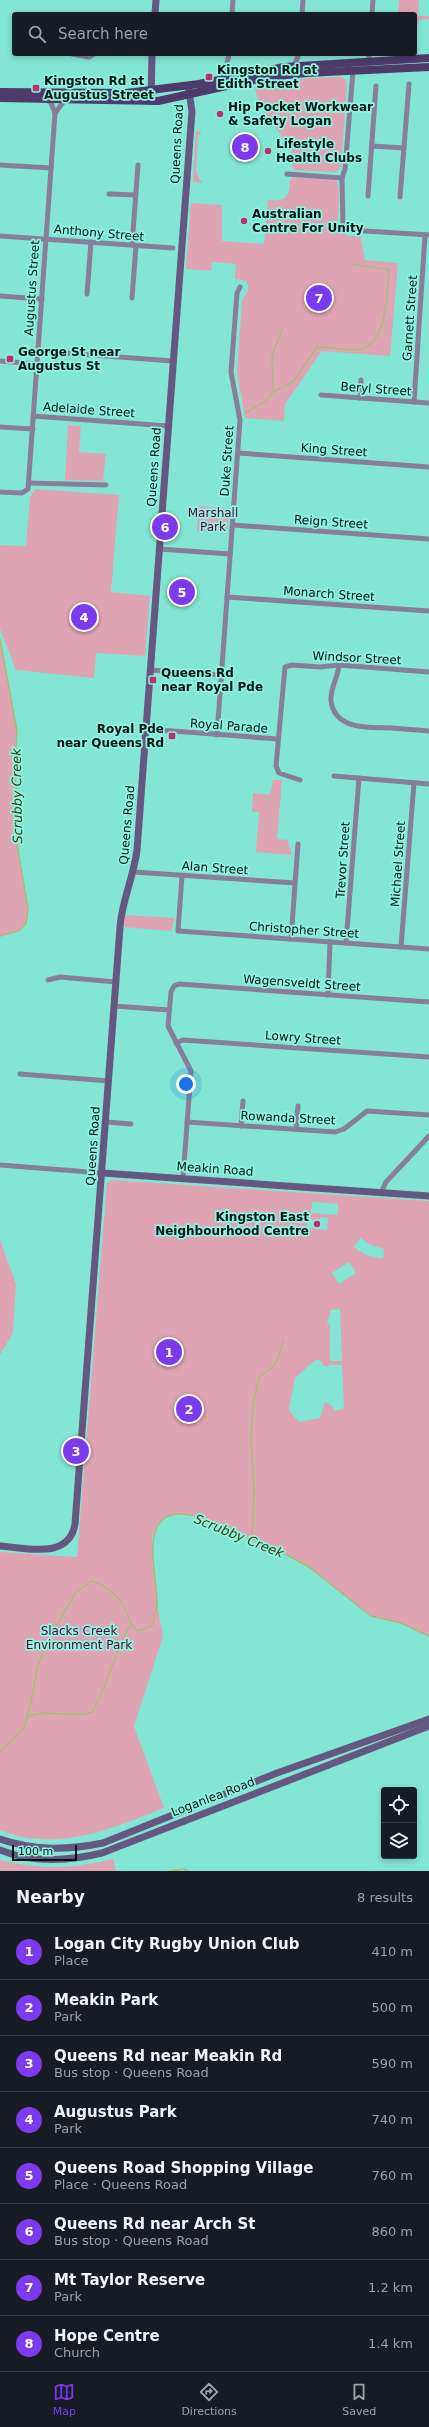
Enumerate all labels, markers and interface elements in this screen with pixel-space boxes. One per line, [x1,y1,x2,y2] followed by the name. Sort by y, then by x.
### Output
[12,12,417,56] search box
[26,23,48,45] icon: search
[58,25,148,43] text: Search here
[217,63,317,91] place label: Kingston Rd at Edith Street
[204,72,214,82] marker: Kingston Rd at Edith Street
[44,74,154,102] place label: Kingston Rd at Augustus Street
[31,83,41,93] marker: Kingston Rd at Augustus Street
[228,100,373,128] place label: Hip Pocket Workwear & Safety Logan
[168,104,186,184] street label: Queens Road
[215,109,225,119] marker: Hip Pocket Workwear & Safety Logan
[232,132,258,162] pin: 8
[276,137,362,165] place label: Lifestyle Health Clubs
[263,146,273,156] marker: Lifestyle Health Clubs
[252,207,364,235] place label: Australian Centre For Unity
[239,216,249,226] marker: Australian Centre For Unity
[53,222,145,244] street label: Anthony Street
[22,239,42,336] street label: Augustus Street
[400,274,420,361] street label: Garnett Street
[306,283,332,313] pin: 7
[18,345,120,373] place label: George St near Augustus St
[5,354,15,364] marker: George St near Augustus St
[340,380,412,398] street label: Beryl Street
[42,400,136,420] street label: Adelaide Street
[218,425,236,497] street label: Duke Street
[144,427,164,507] street label: Queens Road
[300,441,368,459] street label: King Street
[188,506,238,534] park label: Marshall Park
[152,512,178,542] pin: 6
[294,512,369,532] street label: Reign Street
[169,577,195,607] pin: 5
[283,584,376,604] street label: Monarch Street
[71,602,97,632] pin: 4
[312,649,402,667] street label: Windsor Street
[161,666,263,694] place label: Queens Rd near Royal Pde
[148,675,158,685] marker: Queens Rd near Royal Pde
[190,716,268,736] street label: Royal Parade
[56,722,164,750] place label: Royal Pde near Queens Rd
[167,731,177,741] marker: Royal Pde near Queens Rd
[9,748,25,844] water label: Scrubby Creek
[117,785,137,865] street label: Queens Road
[388,820,408,908] street label: Michael Street
[333,821,353,900] street label: Trevor Street
[181,859,249,877] street label: Alan Street
[248,919,360,941] street label: Christopher Street
[243,972,361,994] street label: Wagensveldt Street
[265,1028,342,1048] street label: Lowry Street
[176,1074,196,1094] your location
[83,1106,103,1186] street label: Queens Road
[240,1109,336,1127] street label: Rowanda Street
[176,1159,254,1179] street label: Meakin Road
[155,1210,309,1238] place label: Kingston East Neighbourhood Centre
[312,1219,322,1229] marker: Kingston East Neighbourhood Centre
[156,1337,182,1367] pin: 1
[176,1394,202,1424] pin: 2
[63,1436,89,1466] pin: 3
[192,1511,286,1561] water label: Scrubby Creek
[26,1624,132,1652] park label: Slacks Creek Environment Park
[169,1775,257,1819] street label: Loganlea Road
[381,1787,417,1859] map controls
[381,1787,417,1823] button: locate
[381,1823,417,1859] button: layers
[12,1843,77,1862] scale bar
[18,1845,53,1858] text: 100 m
[16,1887,85,1907] text: Nearby
[357,1890,413,1905] text: 8 results
[54,1935,299,1953] text: Logan City Rugby Union Club
[24,1944,34,1959] text: 1
[371,1944,413,1959] text: 410 m
[54,1953,89,1968] text: Place
[54,1991,158,2009] text: Meakin Park
[24,2000,34,2015] text: 2
[371,2000,413,2015] text: 500 m
[54,2009,82,2024] text: Park
[54,2047,282,2065] text: Queens Rd near Meakin Rd
[24,2056,34,2071] text: 3
[371,2056,413,2071] text: 590 m
[54,2065,209,2080] text: Bus stop · Queens Road
[54,2103,177,2121] text: Augustus Park
[24,2112,34,2127] text: 4
[371,2112,413,2127] text: 740 m
[54,2121,82,2136] text: Park
[54,2159,313,2177] text: Queens Road Shopping Village
[24,2168,34,2183] text: 5
[371,2168,413,2183] text: 760 m
[54,2177,187,2192] text: Place · Queens Road
[54,2215,255,2233] text: Queens Rd near Arch St
[24,2224,34,2239] text: 6
[371,2224,413,2239] text: 860 m
[54,2233,209,2248] text: Bus stop · Queens Road
[54,2271,205,2289] text: Mt Taylor Reserve
[24,2280,34,2295] text: 7
[368,2280,413,2295] text: 1.2 km
[54,2289,82,2304] text: Park
[54,2327,160,2345] text: Hope Centre
[24,2336,34,2351] text: 8
[368,2336,413,2351] text: 1.4 km
[54,2345,100,2360] text: Church
[53,2381,76,2418] tab: Map
[181,2381,237,2418] tab: Directions
[342,2381,376,2418] tab: Saved

